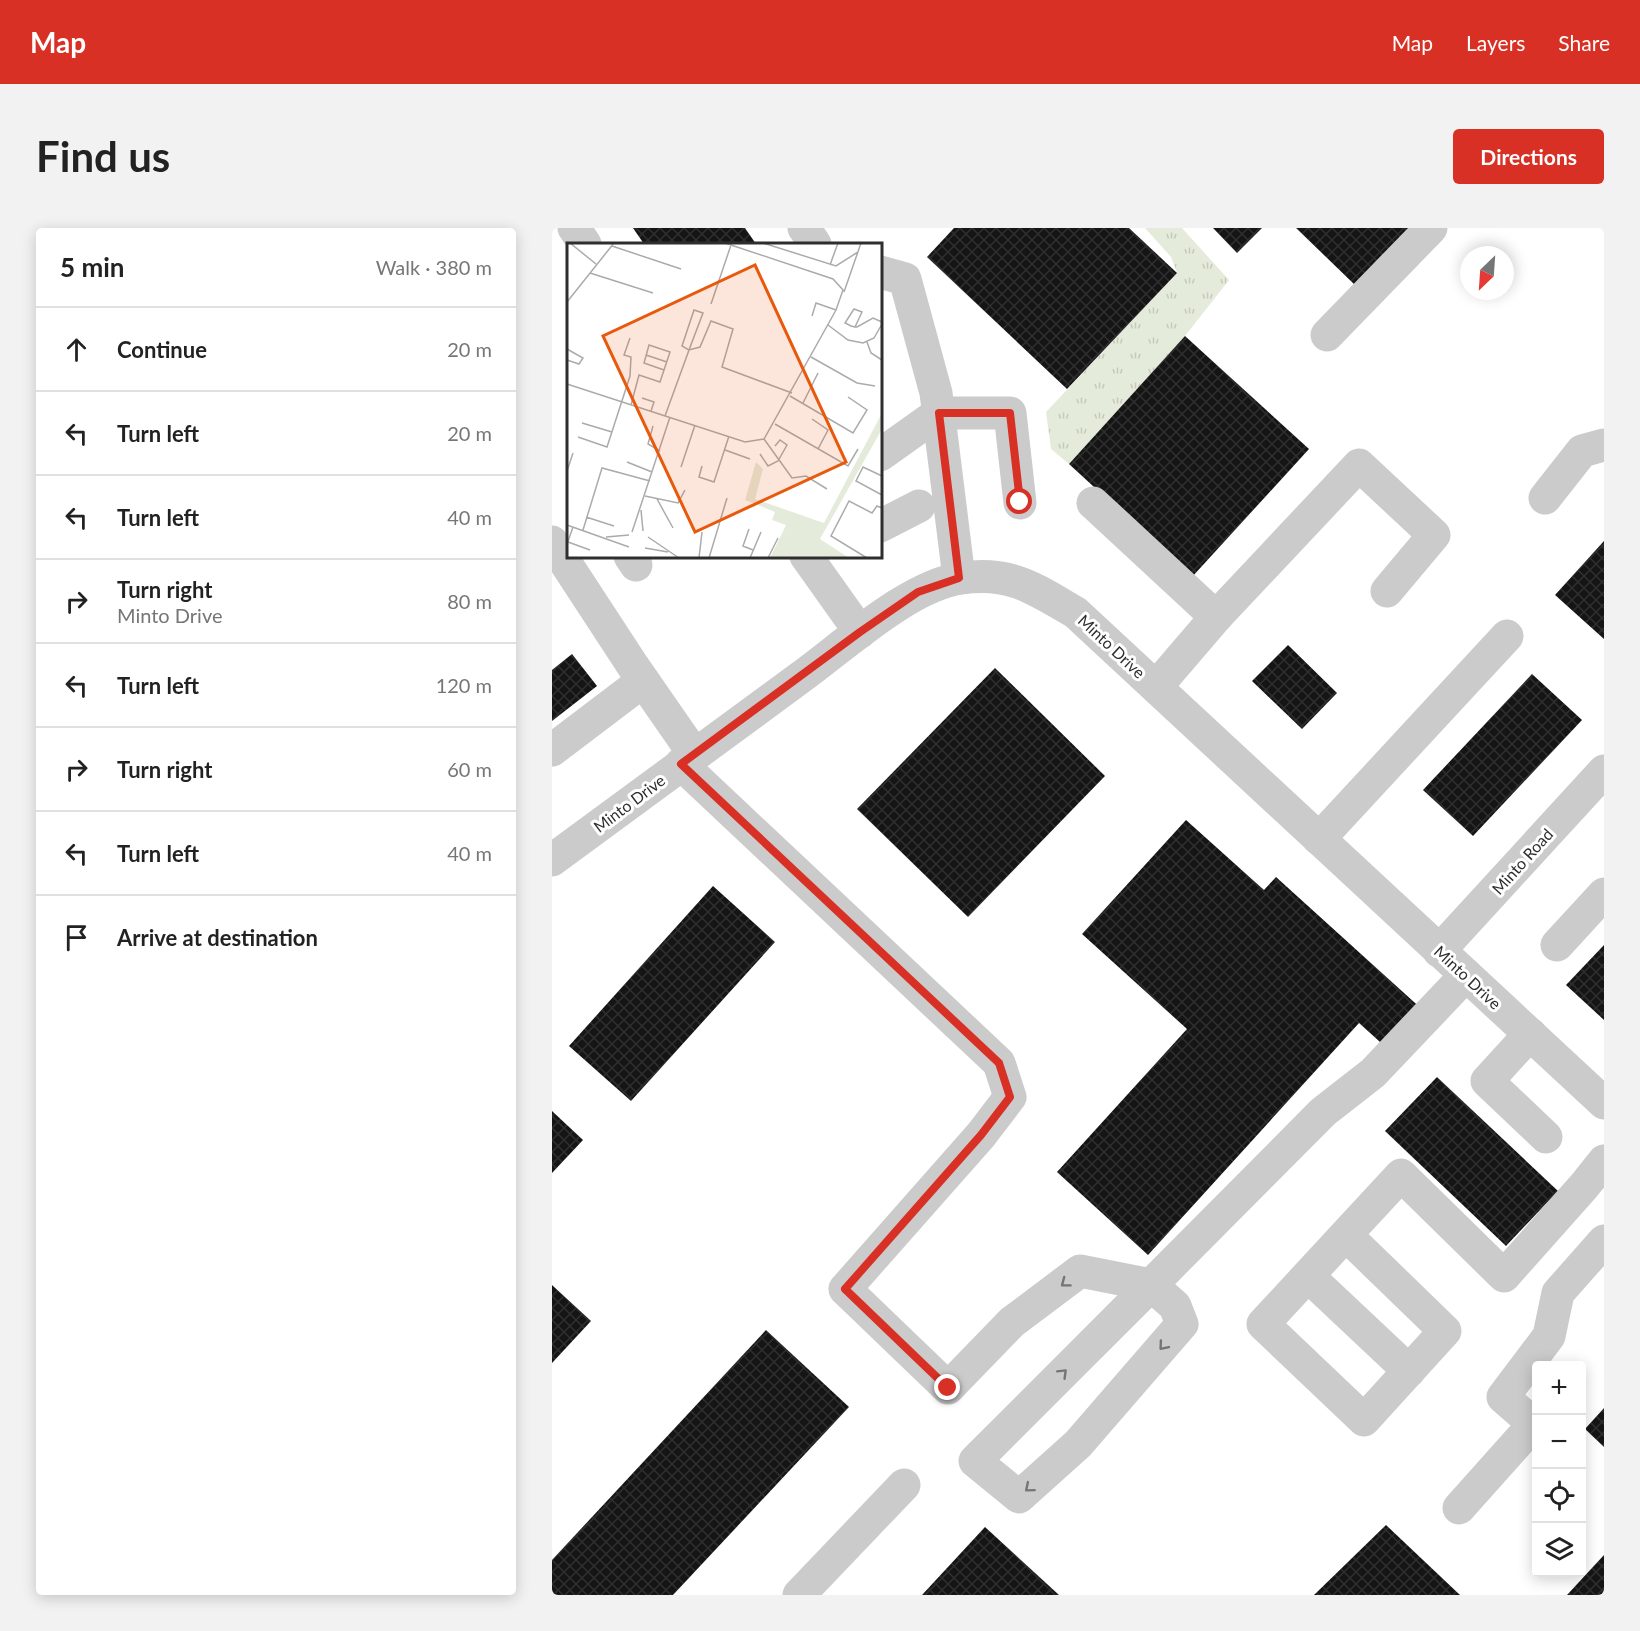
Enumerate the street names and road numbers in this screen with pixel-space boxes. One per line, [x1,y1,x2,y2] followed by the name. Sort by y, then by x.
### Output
[1075,610,1149,682] street label: Minto Drive
[590,770,668,836] street label: Minto Drive
[1488,824,1556,898] street label: Minto Road
[1431,941,1505,1013] street label: Minto Drive

